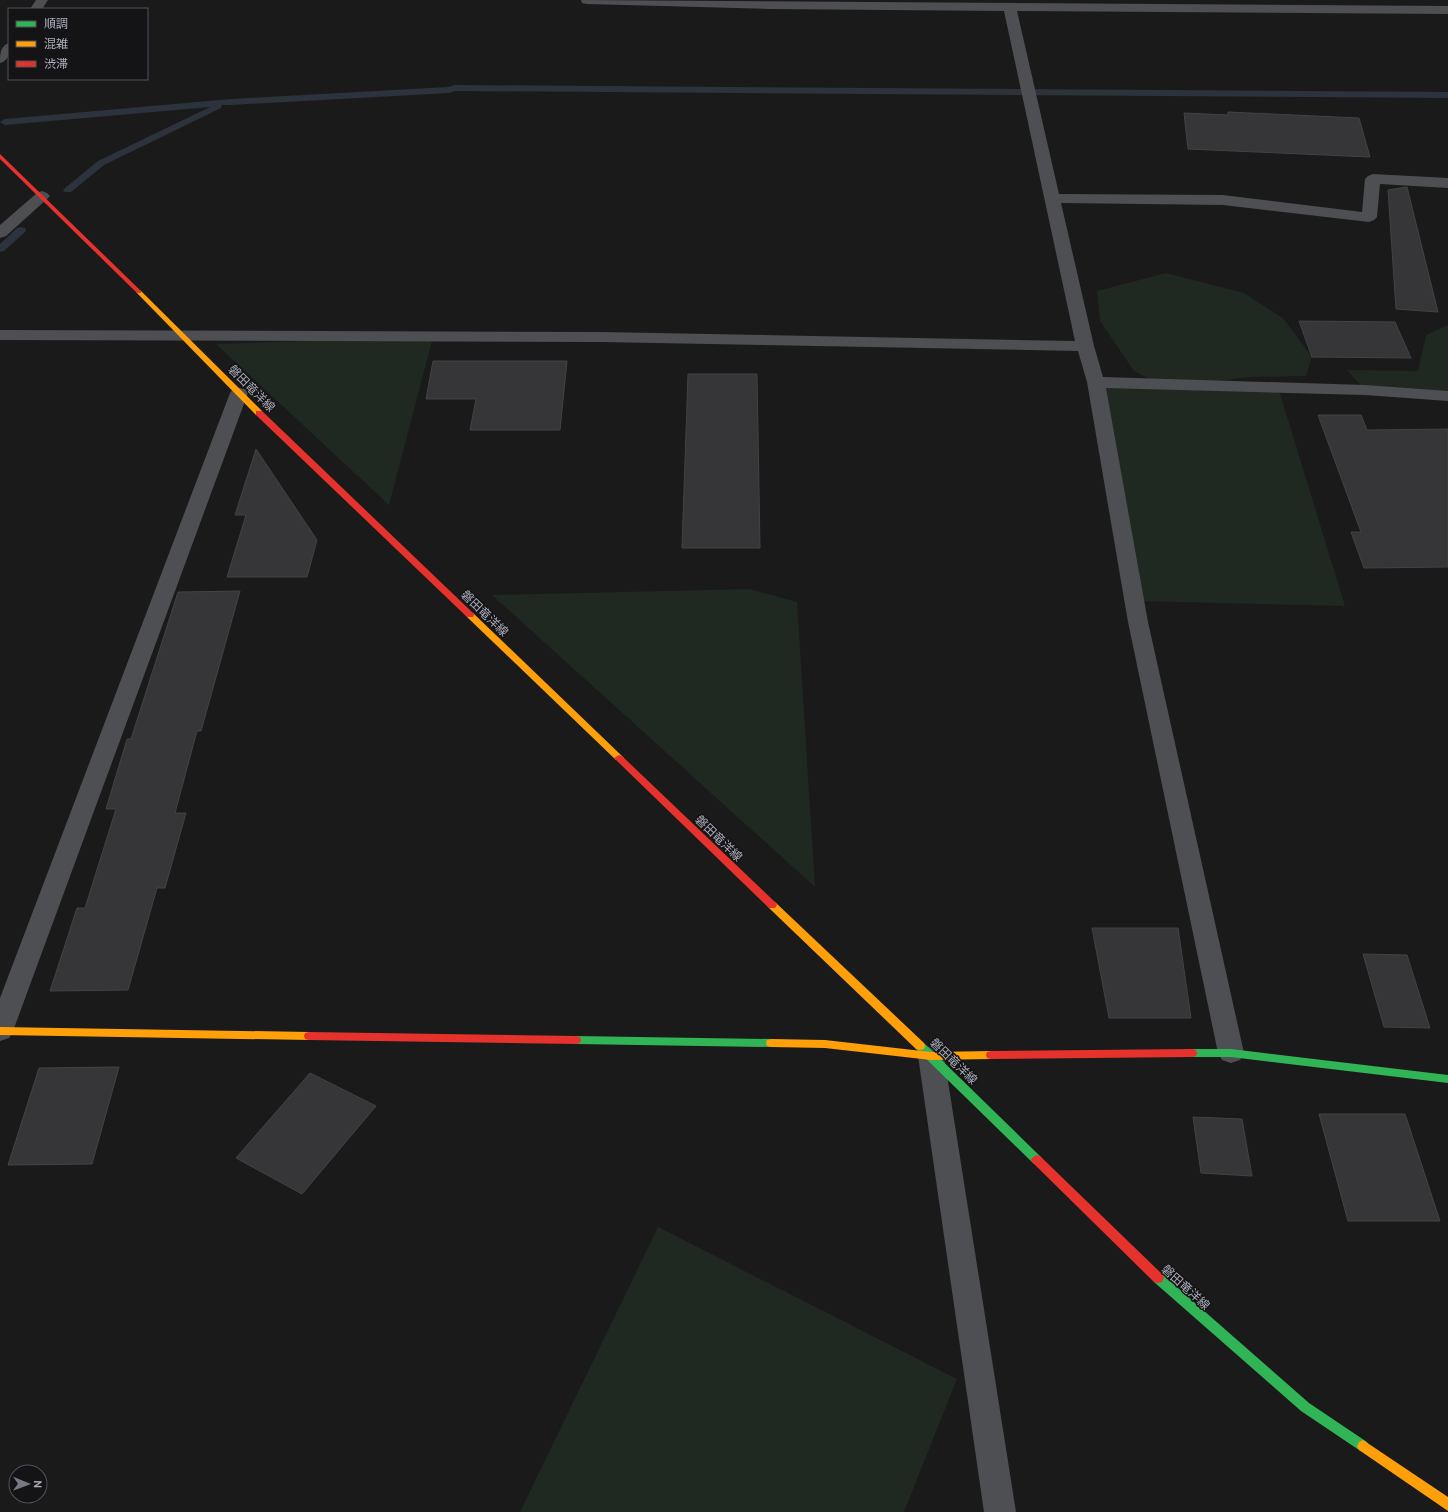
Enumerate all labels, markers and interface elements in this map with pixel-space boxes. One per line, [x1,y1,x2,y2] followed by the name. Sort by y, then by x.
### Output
[8,8,148,80] legend
[44,16,68,31] text: 順調
[44,36,68,51] text: 混雑
[44,56,68,71] text: 渋滞
[225,361,279,415] street label: 磐田竜洋線
[458,587,512,639] street label: 磐田竜洋線
[692,812,746,864] street label: 磐田竜洋線
[927,1035,981,1087] street label: 磐田竜洋線
[1159,1261,1213,1313] street label: 磐田竜洋線
[8,1464,48,1504] north arrow
[31,1480,45,1488] text: N

